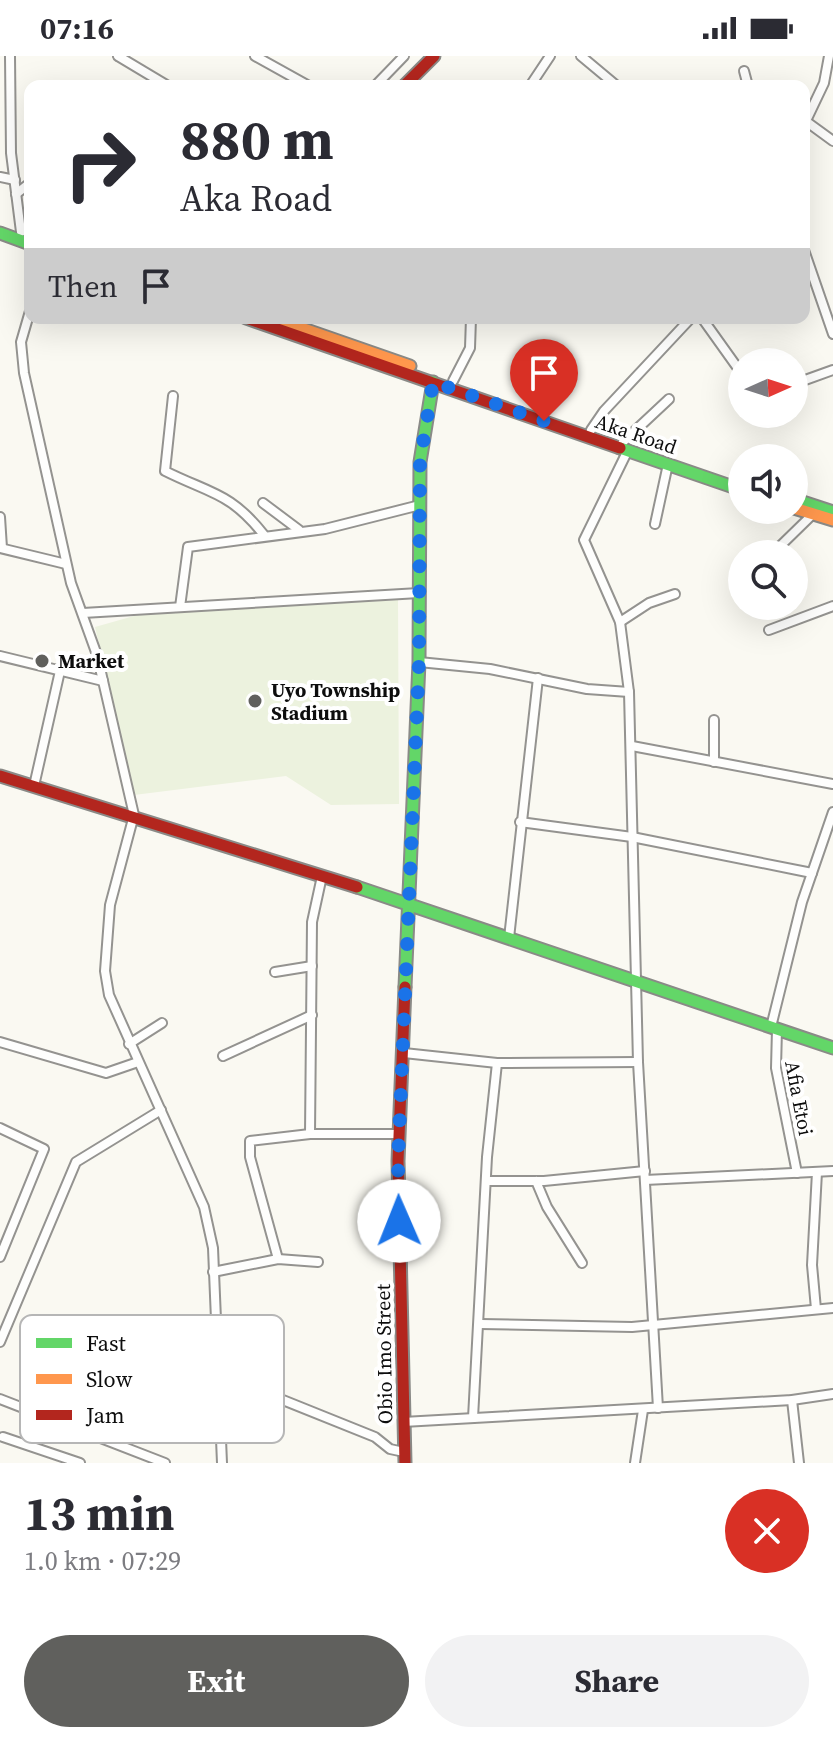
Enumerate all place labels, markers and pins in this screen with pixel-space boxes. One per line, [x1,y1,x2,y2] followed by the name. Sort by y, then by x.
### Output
[510,339,578,421] pin
[58,647,125,675] place label: Market
[33,652,51,670] marker: Market
[271,676,400,727] place label: Uyo Township Stadium
[246,692,264,710] marker: Uyo Township Stadium

